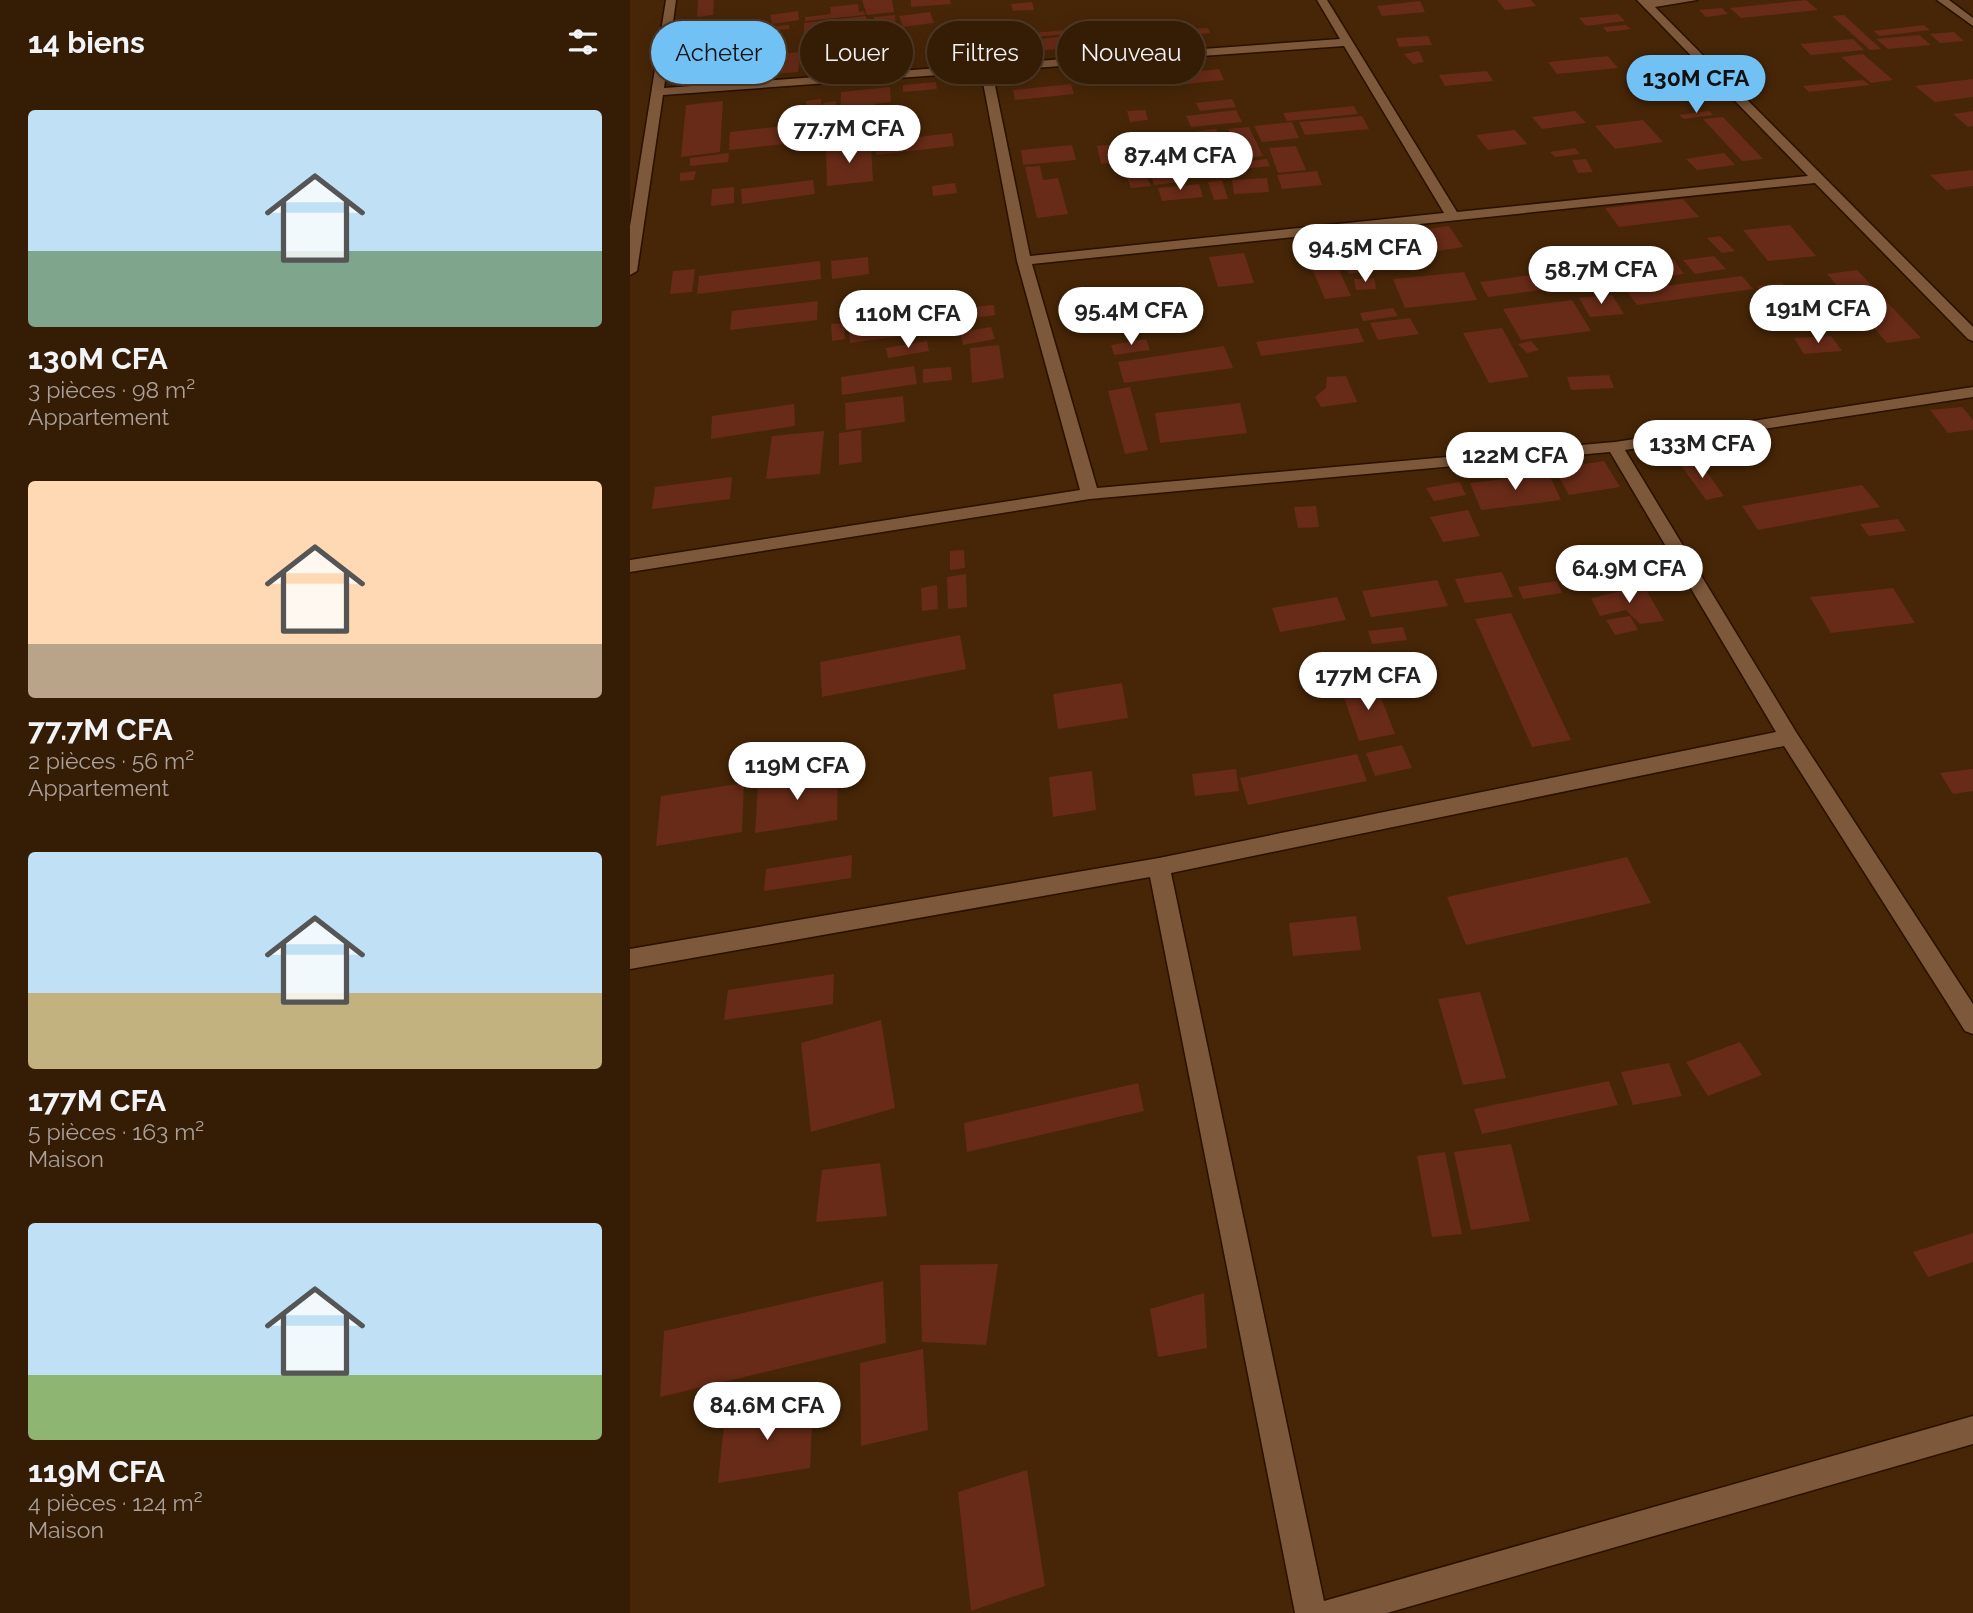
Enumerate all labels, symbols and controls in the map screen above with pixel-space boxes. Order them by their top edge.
chip: Acheter [651,21,786,84]
chip: Louer [800,21,913,84]
chip: Filtres [927,21,1043,84]
chip: Nouveau [1057,21,1205,84]
icon: filters [564,23,602,61]
text: 14 biens [28,25,145,60]
pin: 130M CFA [1624,55,1768,115]
text: 130M CFA [1643,64,1750,91]
pin: 77.7M CFA [769,106,929,165]
text: 77.7M CFA [794,114,904,141]
pin: 87.4M CFA [1100,132,1260,192]
text: 87.4M CFA [1124,141,1236,168]
icon: home [252,155,378,281]
pin: 94.5M CFA [1285,224,1445,284]
text: 94.5M CFA [1308,233,1422,260]
pin: 58.7M CFA [1521,246,1681,306]
text: 58.7M CFA [1545,255,1657,282]
pin: 191M CFA [1746,286,1890,345]
pin: 95.4M CFA [1051,288,1211,347]
pin: 110M CFA [836,290,980,350]
text: 191M CFA [1766,294,1870,321]
text: 95.4M CFA [1074,296,1188,323]
text: 110M CFA [855,299,961,326]
text: 130M CFA [28,341,168,376]
text: 3 pièces · 98 m² [28,376,195,403]
text: Appartement [28,403,169,430]
pin: 133M CFA [1630,420,1774,480]
text: 133M CFA [1649,429,1755,456]
pin: 122M CFA [1443,433,1587,492]
text: 122M CFA [1462,441,1568,468]
icon: home [252,526,378,652]
pin: 64.9M CFA [1549,546,1709,605]
text: 64.9M CFA [1572,554,1686,581]
pin: 177M CFA [1296,652,1440,712]
text: 177M CFA [1315,661,1421,688]
text: 77.7M CFA [28,712,173,747]
pin: 119M CFA [725,742,869,802]
text: 2 pièces · 56 m² [28,747,194,774]
text: 119M CFA [745,751,849,778]
text: Appartement [28,774,169,801]
icon: home [252,897,378,1023]
text: 177M CFA [28,1083,166,1118]
text: 5 pièces · 163 m² [28,1118,204,1145]
text: Maison [28,1145,104,1172]
icon: home [252,1268,378,1394]
pin: 84.6M CFA [687,1382,847,1442]
text: 84.6M CFA [710,1391,824,1418]
text: 119M CFA [28,1454,165,1489]
text: 4 pièces · 124 m² [28,1489,203,1516]
text: Maison [28,1516,104,1543]

